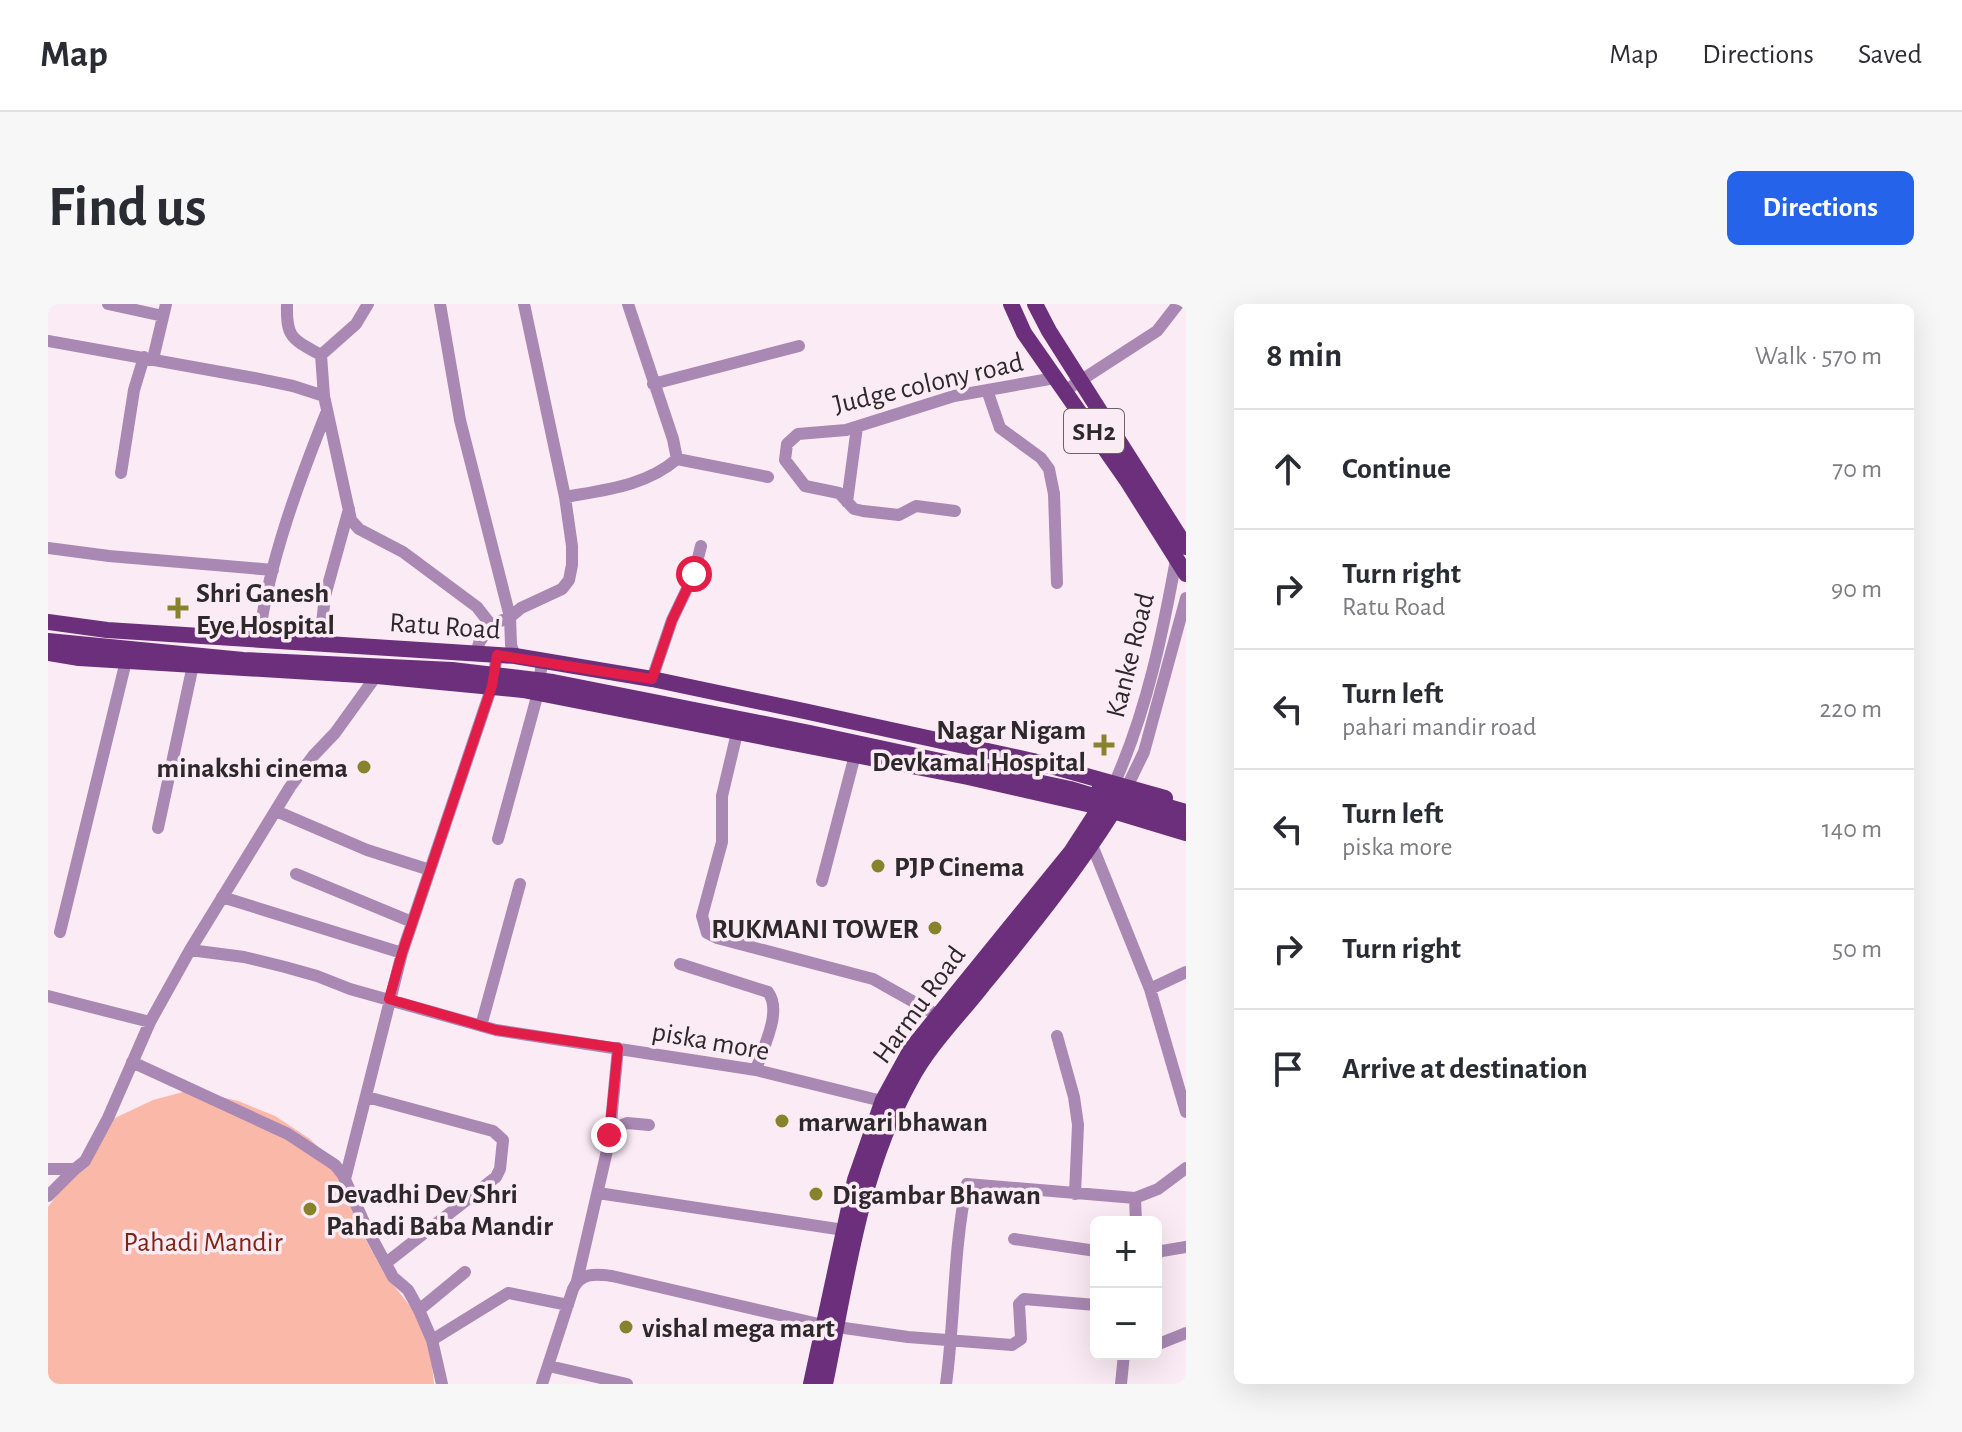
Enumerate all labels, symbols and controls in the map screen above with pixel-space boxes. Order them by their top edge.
text: Map [40,36,108,74]
text: Map [1609,41,1658,69]
text: Directions [1702,41,1814,69]
text: Saved [1858,41,1922,69]
button: Directions [1727,171,1914,245]
text: Find us [48,180,206,236]
text: 8 min [1266,339,1342,373]
text: Walk · 570 m [1755,343,1882,369]
street label: Judge colony road [831,348,1026,419]
road number: SH2 [1064,409,1124,453]
icon: ahead [1266,447,1310,491]
text: Continue [1342,454,1451,484]
text: 70 m [1832,456,1882,482]
route start [676,556,712,592]
text: Turn right [1342,559,1461,589]
icon: right [1266,567,1310,611]
text: 90 m [1831,576,1882,602]
place label: Shri Ganesh Eye Hospital [196,580,335,640]
street label: Kanke Road [1102,590,1160,721]
text: Ratu Road [1342,594,1445,620]
marker: Shri Ganesh Eye Hospital [167,597,189,619]
street label: Ratu Road [388,609,501,645]
text: Turn left [1342,679,1443,709]
icon: left [1266,687,1310,731]
text: 220 m [1820,696,1882,722]
text: pahari mandir road [1342,714,1537,740]
place label: Nagar Nigam Devkamal Hospital [872,717,1086,777]
marker: Nagar Nigam Devkamal Hospital [1093,734,1115,756]
place label: minakshi cinema [157,755,348,783]
marker: minakshi cinema [355,758,373,776]
text: Turn left [1342,799,1443,829]
icon: left [1266,807,1310,851]
text: 140 m [1822,816,1882,842]
text: piska more [1342,834,1452,860]
place label: PJP Cinema [894,854,1025,882]
marker: PJP Cinema [869,857,887,875]
place label: RUKMANI TOWER [711,916,919,944]
marker: RUKMANI TOWER [926,919,944,937]
icon: right [1266,927,1310,971]
text: Turn right [1342,934,1461,964]
text: 50 m [1832,936,1882,962]
street label: Harmu Road [868,941,971,1069]
street label: piska more [650,1018,772,1066]
icon: arrive [1266,1047,1310,1091]
text: Arrive at destination [1342,1054,1588,1084]
place label: marwari bhawan [798,1109,988,1137]
marker: marwari bhawan [773,1112,791,1130]
route end [591,1117,627,1153]
place label: Devadhi Dev Shri Pahadi Baba Mandir [326,1181,553,1241]
place label: Digambar Bhawan [832,1182,1041,1210]
marker: Digambar Bhawan [807,1185,825,1203]
marker: Devadhi Dev Shri Pahadi Baba Mandir [301,1200,319,1218]
map controls [1090,1216,1162,1360]
button: + [1090,1216,1162,1288]
park label: Pahadi Mandir [123,1229,283,1257]
button: − [1090,1288,1162,1360]
place label: vishal mega mart [642,1315,835,1343]
marker: vishal mega mart [617,1318,635,1336]

